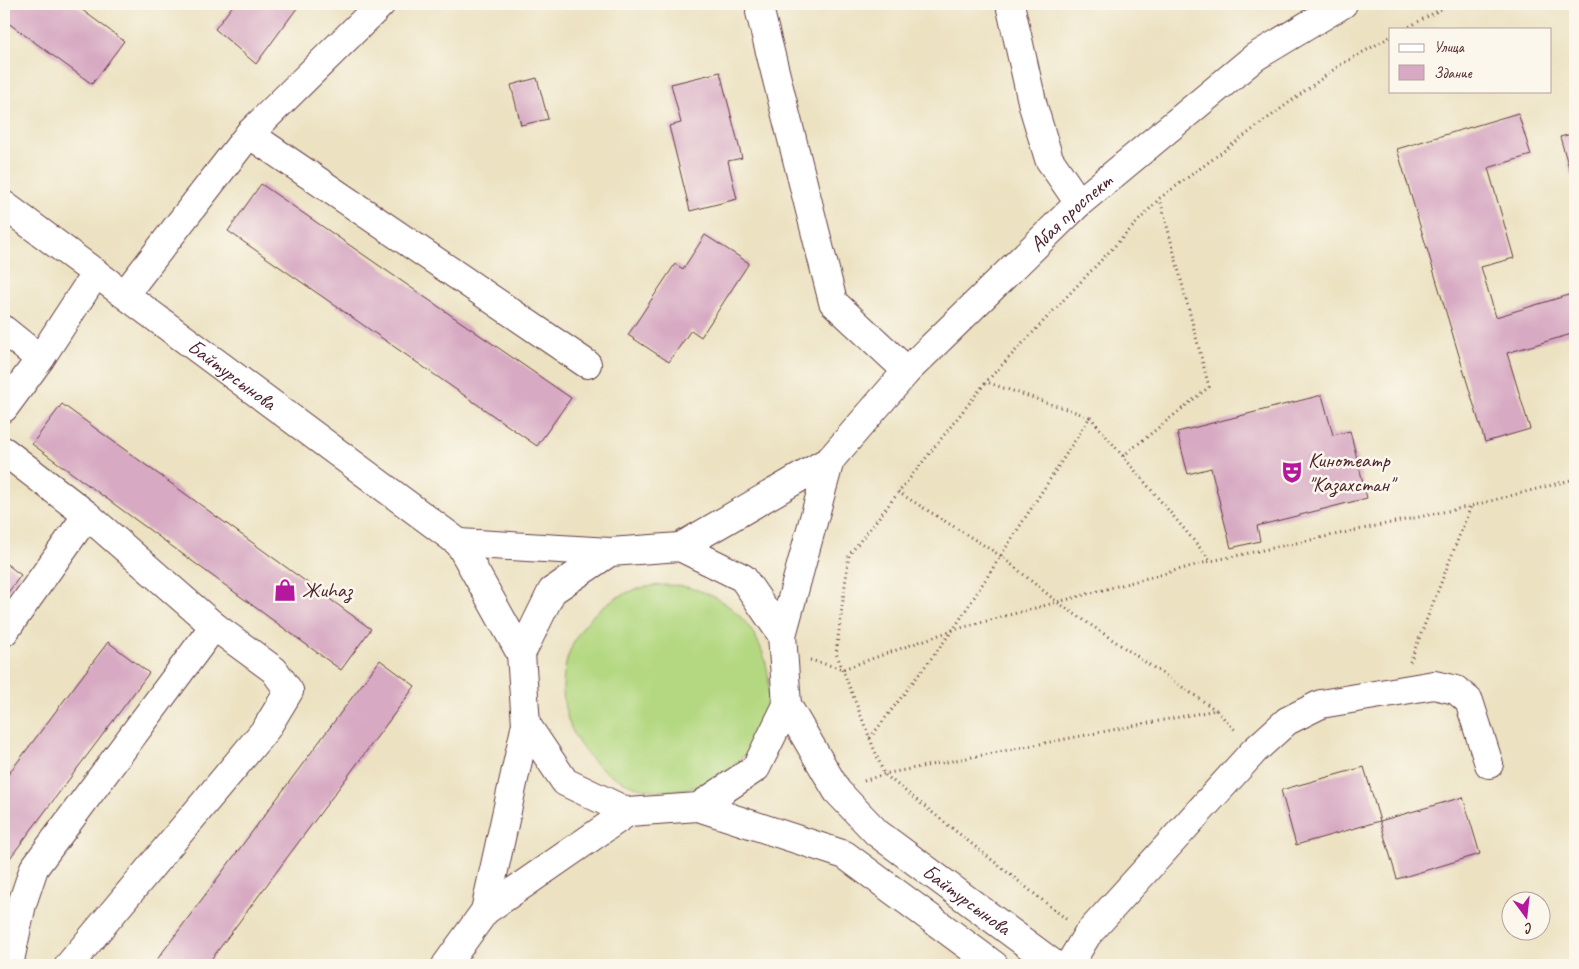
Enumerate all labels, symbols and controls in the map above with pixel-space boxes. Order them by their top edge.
legend [1389,28,1552,92]
text: Улица [1434,38,1465,57]
text: Здание [1434,64,1473,83]
street label: Абая проспект [1024,167,1118,257]
street label: Байтурсынова [183,333,282,417]
place label: Кинотеатр "Казахстан" [1308,447,1398,498]
theatre icon: Кинотеатр "Казахстан" [1279,459,1305,485]
shop icon: Жиһаз [272,577,298,603]
place label: Жиһаз [302,577,354,604]
street label: Байтурсынова [917,858,1017,942]
north arrow [1502,892,1552,942]
text: С [1522,919,1535,938]

